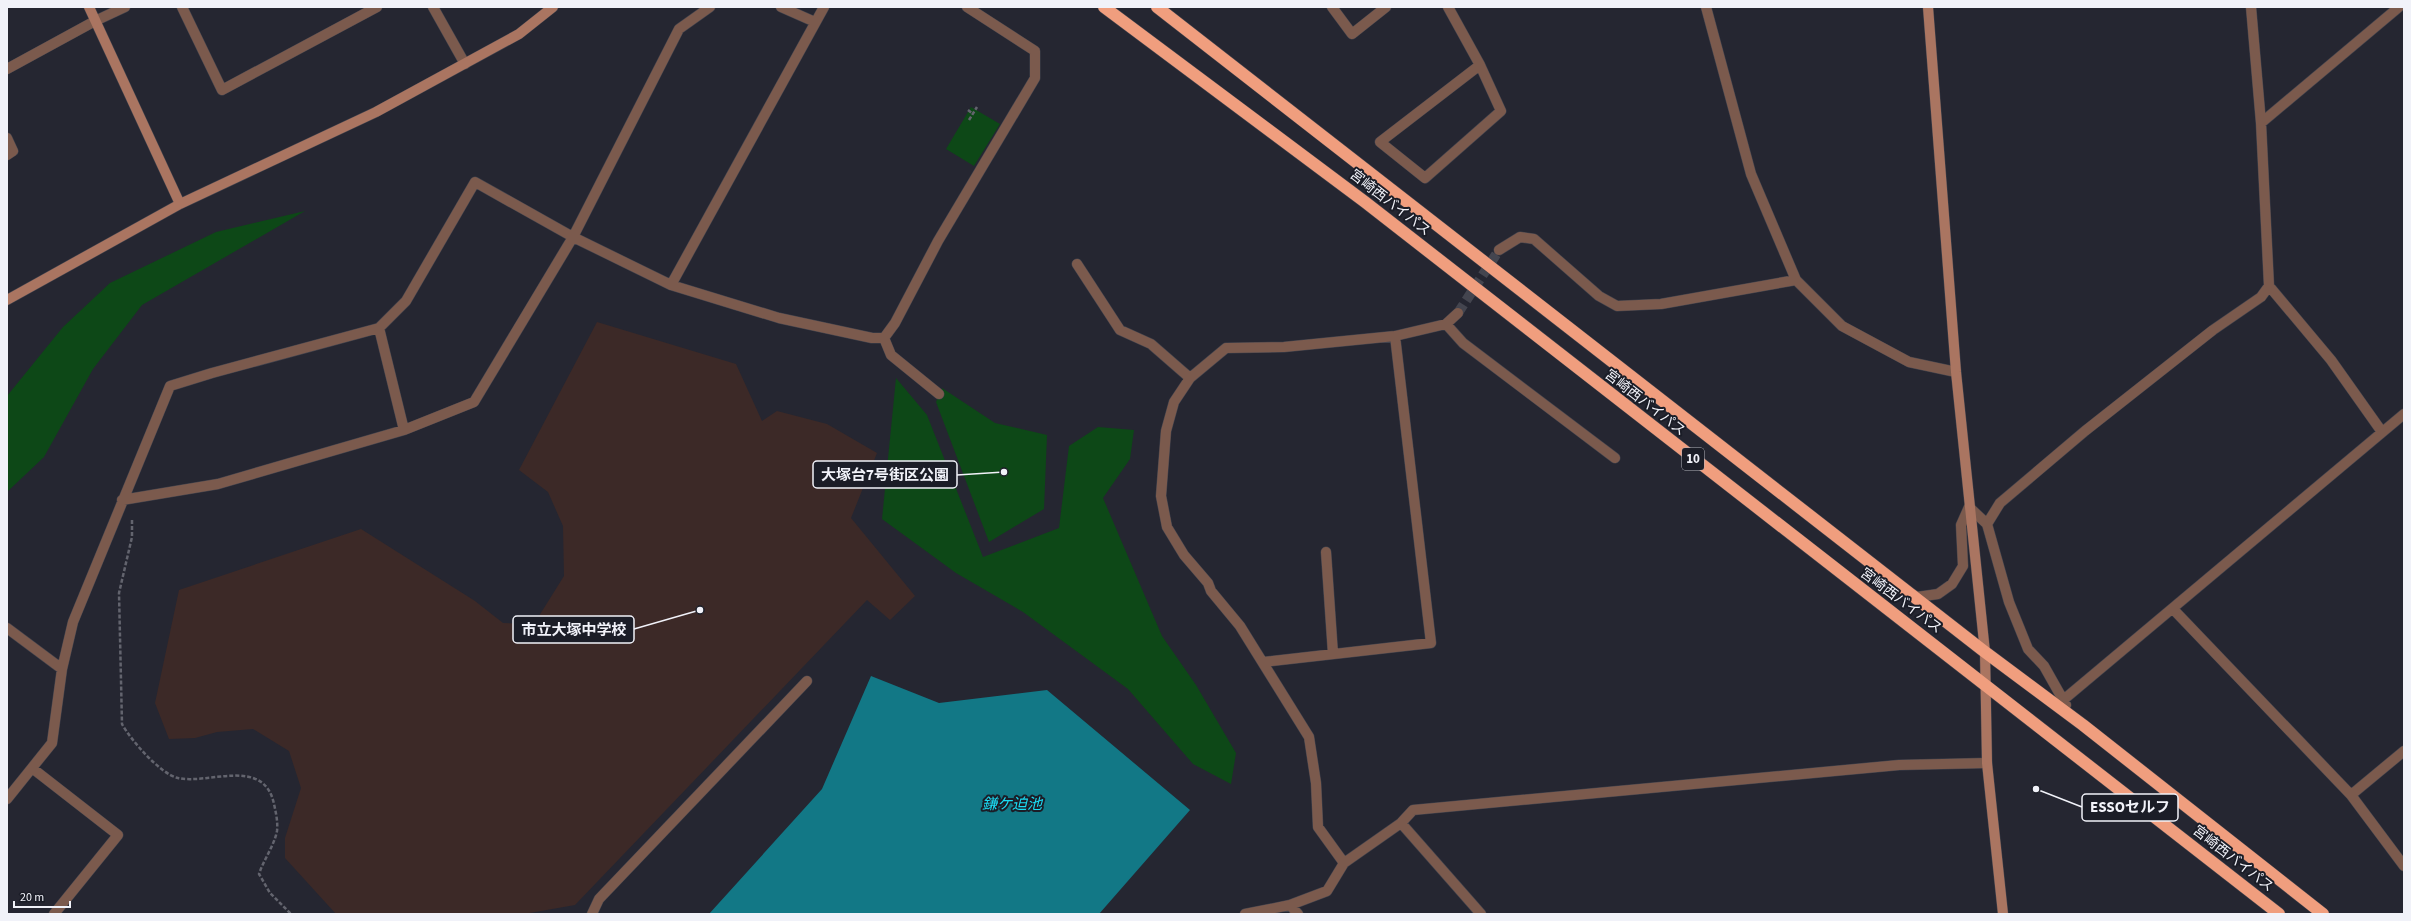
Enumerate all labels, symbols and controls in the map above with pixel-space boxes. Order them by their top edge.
street label: 宮崎西バイパス [1345,165,1435,241]
street label: 宮崎西バイパス [1600,365,1690,441]
road number: 10 [1682,448,1704,470]
callout: 大塚台7号街区公園 [813,461,957,488]
text: 大塚台7号街区公園 [821,465,949,486]
street label: 宮崎西バイパス [1856,564,1946,638]
callout: 市立大塚中学校 [513,616,634,643]
text: 市立大塚中学校 [521,620,627,641]
water label: 鎌ケ迫池 [982,794,1044,815]
callout: ESSOセルフ [2082,794,2178,821]
text: ESSOセルフ [2090,797,2170,818]
street label: 宮崎西バイパス [2188,821,2278,897]
scale bar [14,883,70,909]
text: 20 m [20,889,44,906]

